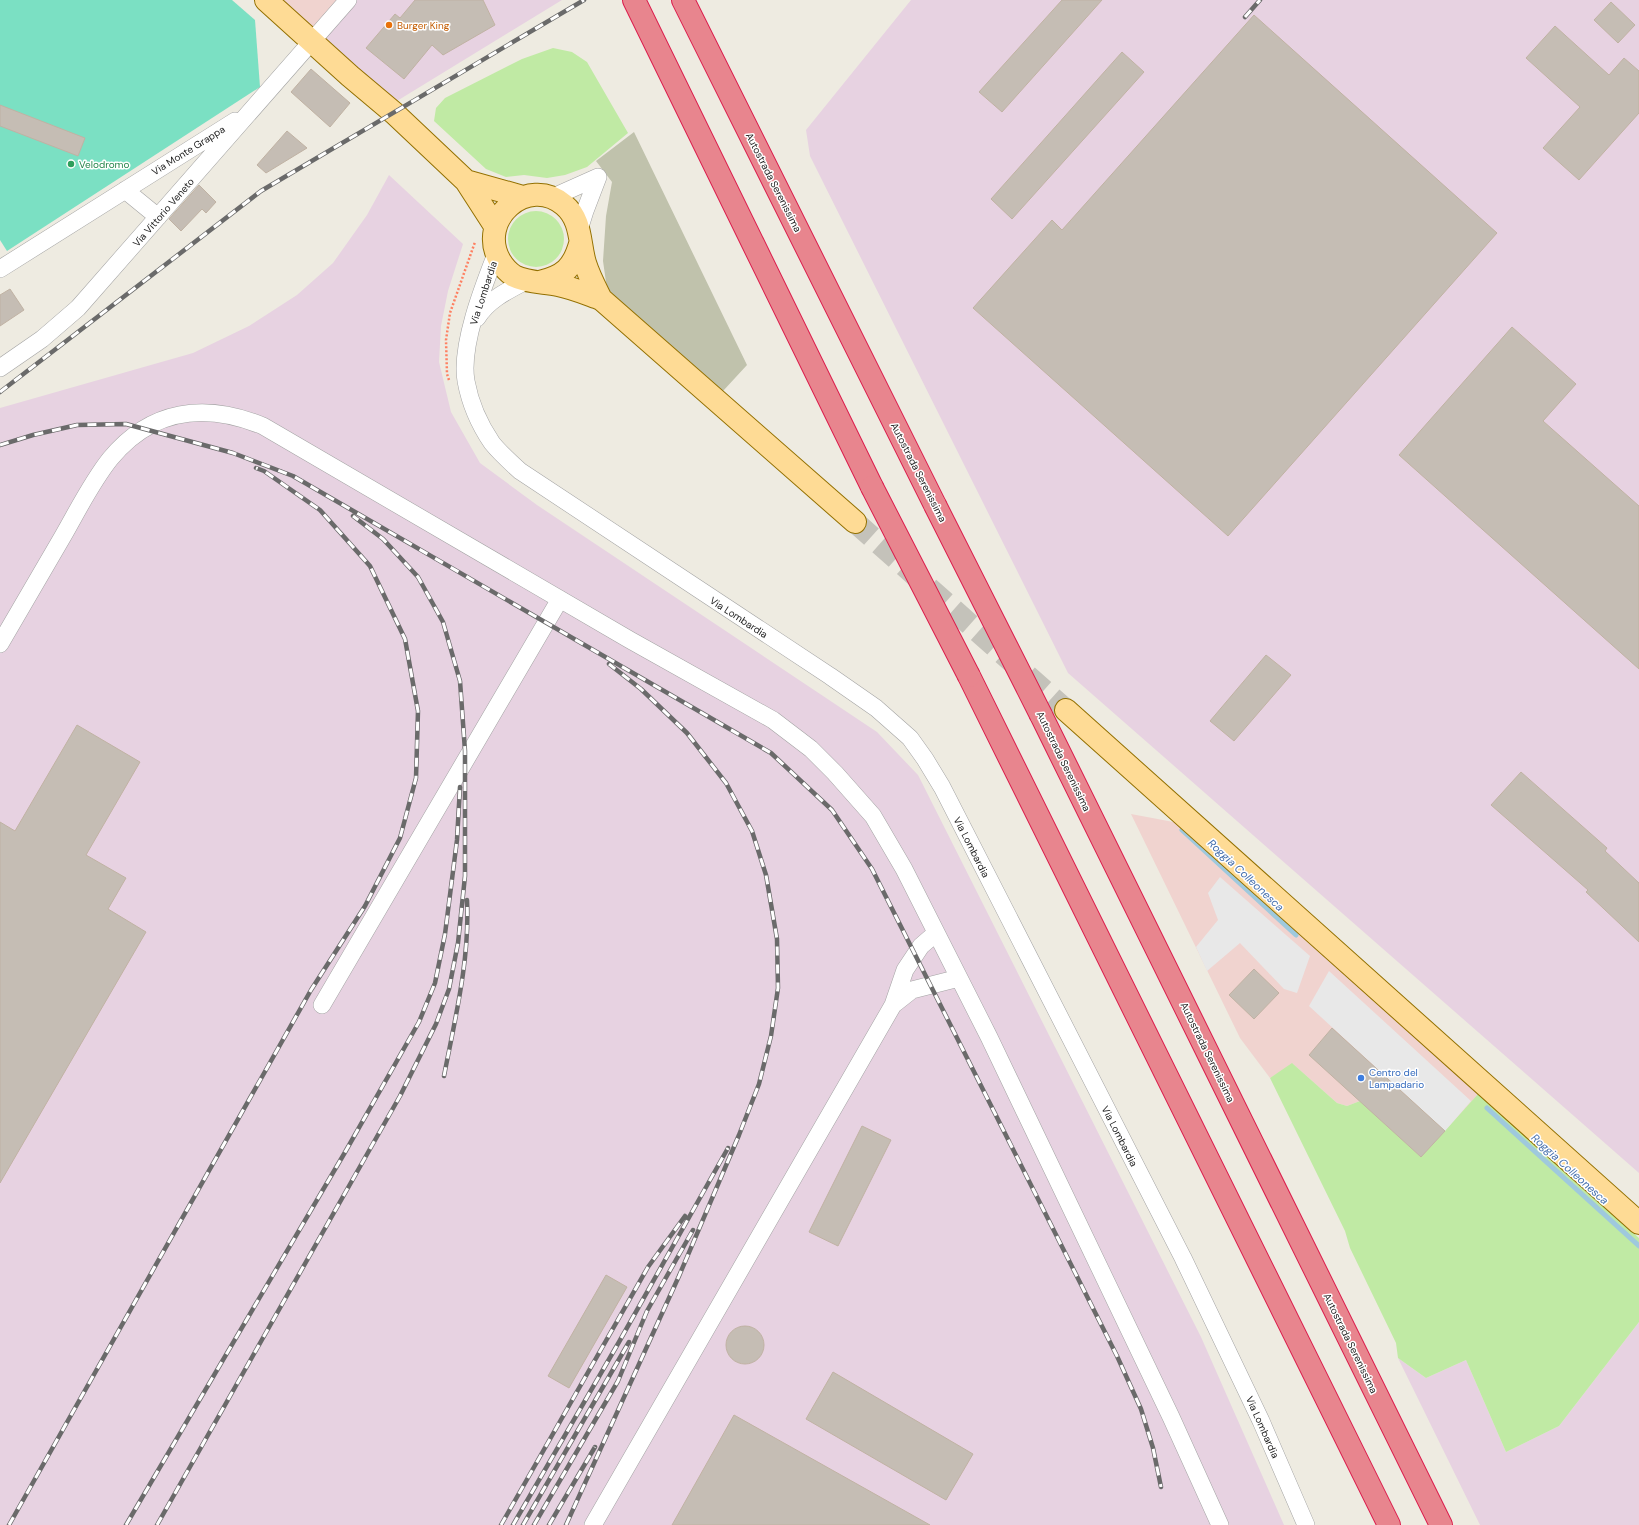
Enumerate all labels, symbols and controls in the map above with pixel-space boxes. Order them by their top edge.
place label: Burger King [397,19,450,32]
marker: Burger King [384,20,394,30]
street label: Via Monte Grappa [149,123,227,178]
street label: Autostrada Serenissima [743,130,804,234]
place label: Velodromo [79,158,129,171]
marker: Velodromo [66,159,76,169]
street label: Via Vittorio Veneto [130,175,197,250]
street label: Via Lombardia [467,260,500,327]
street label: Autostrada Serenissima [888,420,949,524]
street label: Via Lombardia [707,594,770,641]
street label: Autostrada Serenissima [1034,709,1093,813]
street label: Via Lombardia [951,815,992,880]
water label: Roggia Colleonesca [1205,836,1287,914]
street label: Autostrada Serenissima [1178,1000,1237,1104]
place label: Centro del Lampadario [1369,1066,1424,1091]
marker: Centro del Lampadario [1356,1073,1366,1083]
street label: Via Lombardia [1099,1104,1140,1169]
water label: Roggia Colleonesca [1528,1131,1612,1207]
street label: Autostrada Serenissima [1321,1291,1380,1395]
street label: Via Lombardia [1243,1394,1282,1460]

